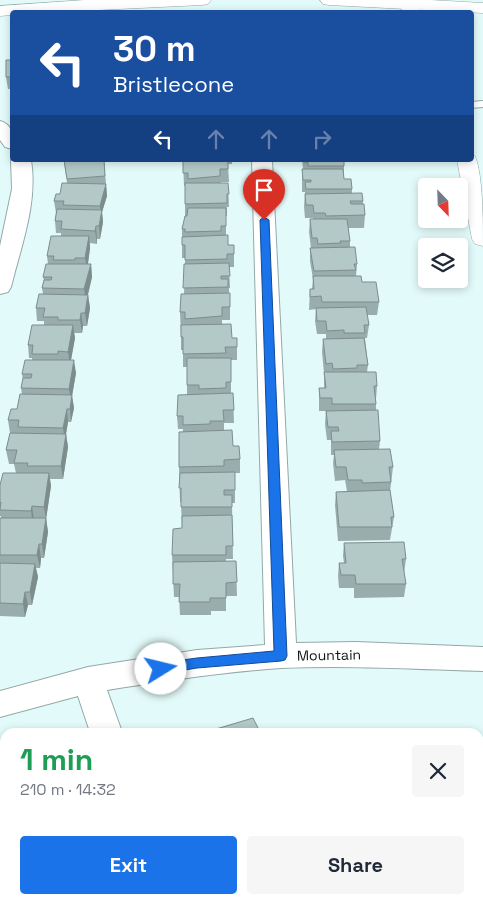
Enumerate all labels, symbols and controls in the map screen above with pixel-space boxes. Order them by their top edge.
text: 30 m [113,27,196,71]
icon: left [30,30,95,95]
text: Bristlecone [113,70,234,98]
icon: left [149,125,177,153]
icon: ahead [202,125,230,153]
icon: ahead [255,125,283,153]
icon: right [308,125,336,153]
pin [243,169,285,220]
icon: arrive [250,176,278,204]
north arrow [418,178,468,228]
map controls [418,178,468,288]
button: layers [418,238,468,288]
position arrow [134,642,186,694]
street label: Mountain [297,645,361,665]
text: 1 min [20,740,93,779]
button: close [412,745,464,797]
text: 210 m · 14:32 [20,779,116,800]
button: Exit [20,836,237,894]
button: Share [247,836,464,894]

